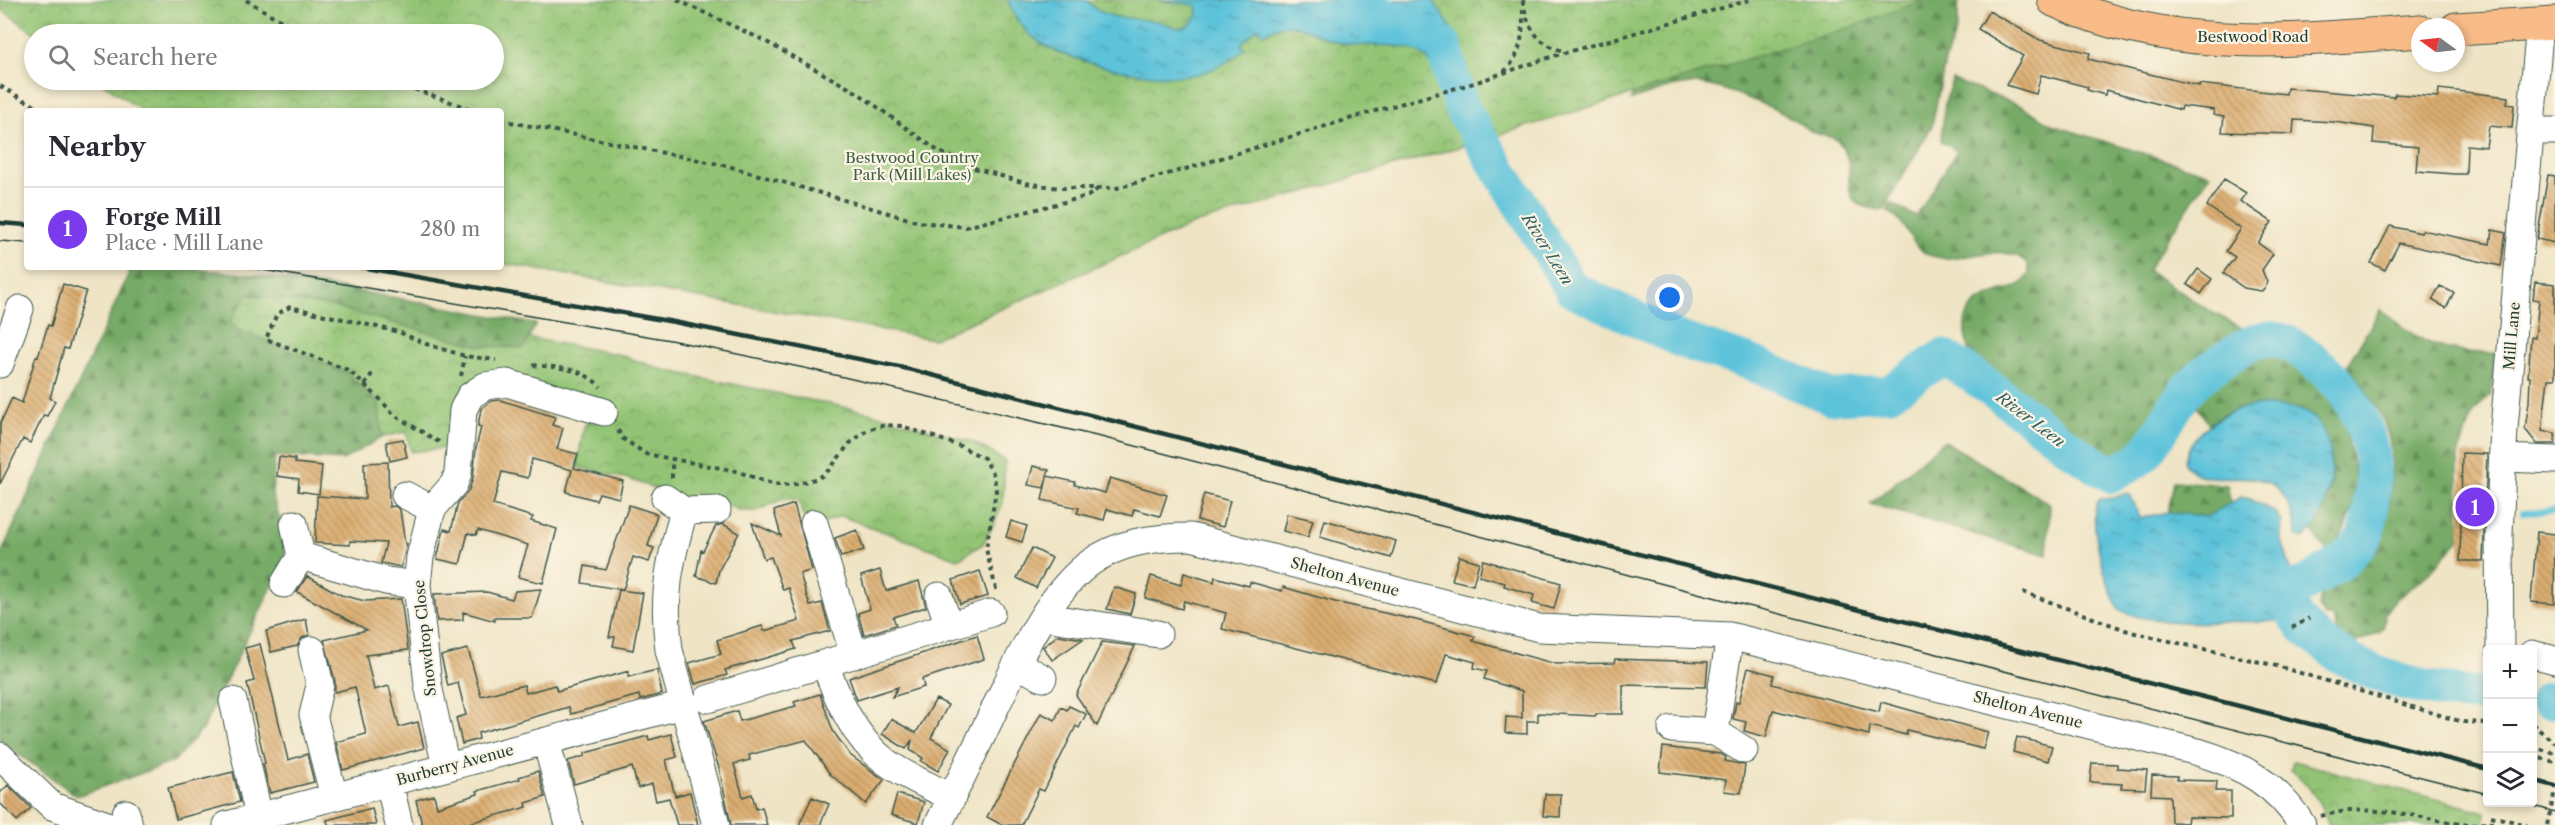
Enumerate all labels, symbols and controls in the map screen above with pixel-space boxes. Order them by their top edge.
north arrow [2411,18,2465,72]
search box [24,24,504,90]
street label: Bestwood Road [2197,27,2309,46]
icon: search [45,41,78,74]
text: Search here [93,44,218,71]
text: Nearby [48,131,146,163]
park label: Bestwood Country Park (Mill Lakes) [845,148,979,184]
text: Forge Mill [105,204,222,231]
water label: River Leen [1517,208,1578,289]
text: 1 [63,217,72,241]
text: 280 m [420,217,480,241]
text: Place · Mill Lane [105,231,264,255]
your location [1655,283,1684,312]
street label: Mill Lane [2499,301,2524,371]
water label: River Leen [1991,386,2069,451]
pin: 1 [2456,484,2494,530]
street label: Shelton Avenue [1289,553,1402,600]
street label: Snowdrop Close [409,579,440,697]
map controls [2483,645,2537,807]
button: + [2483,645,2537,699]
street label: Shelton Avenue [1972,687,2085,732]
button: − [2483,699,2537,753]
street label: Burberry Avenue [394,740,516,789]
button: layers [2483,753,2537,807]

